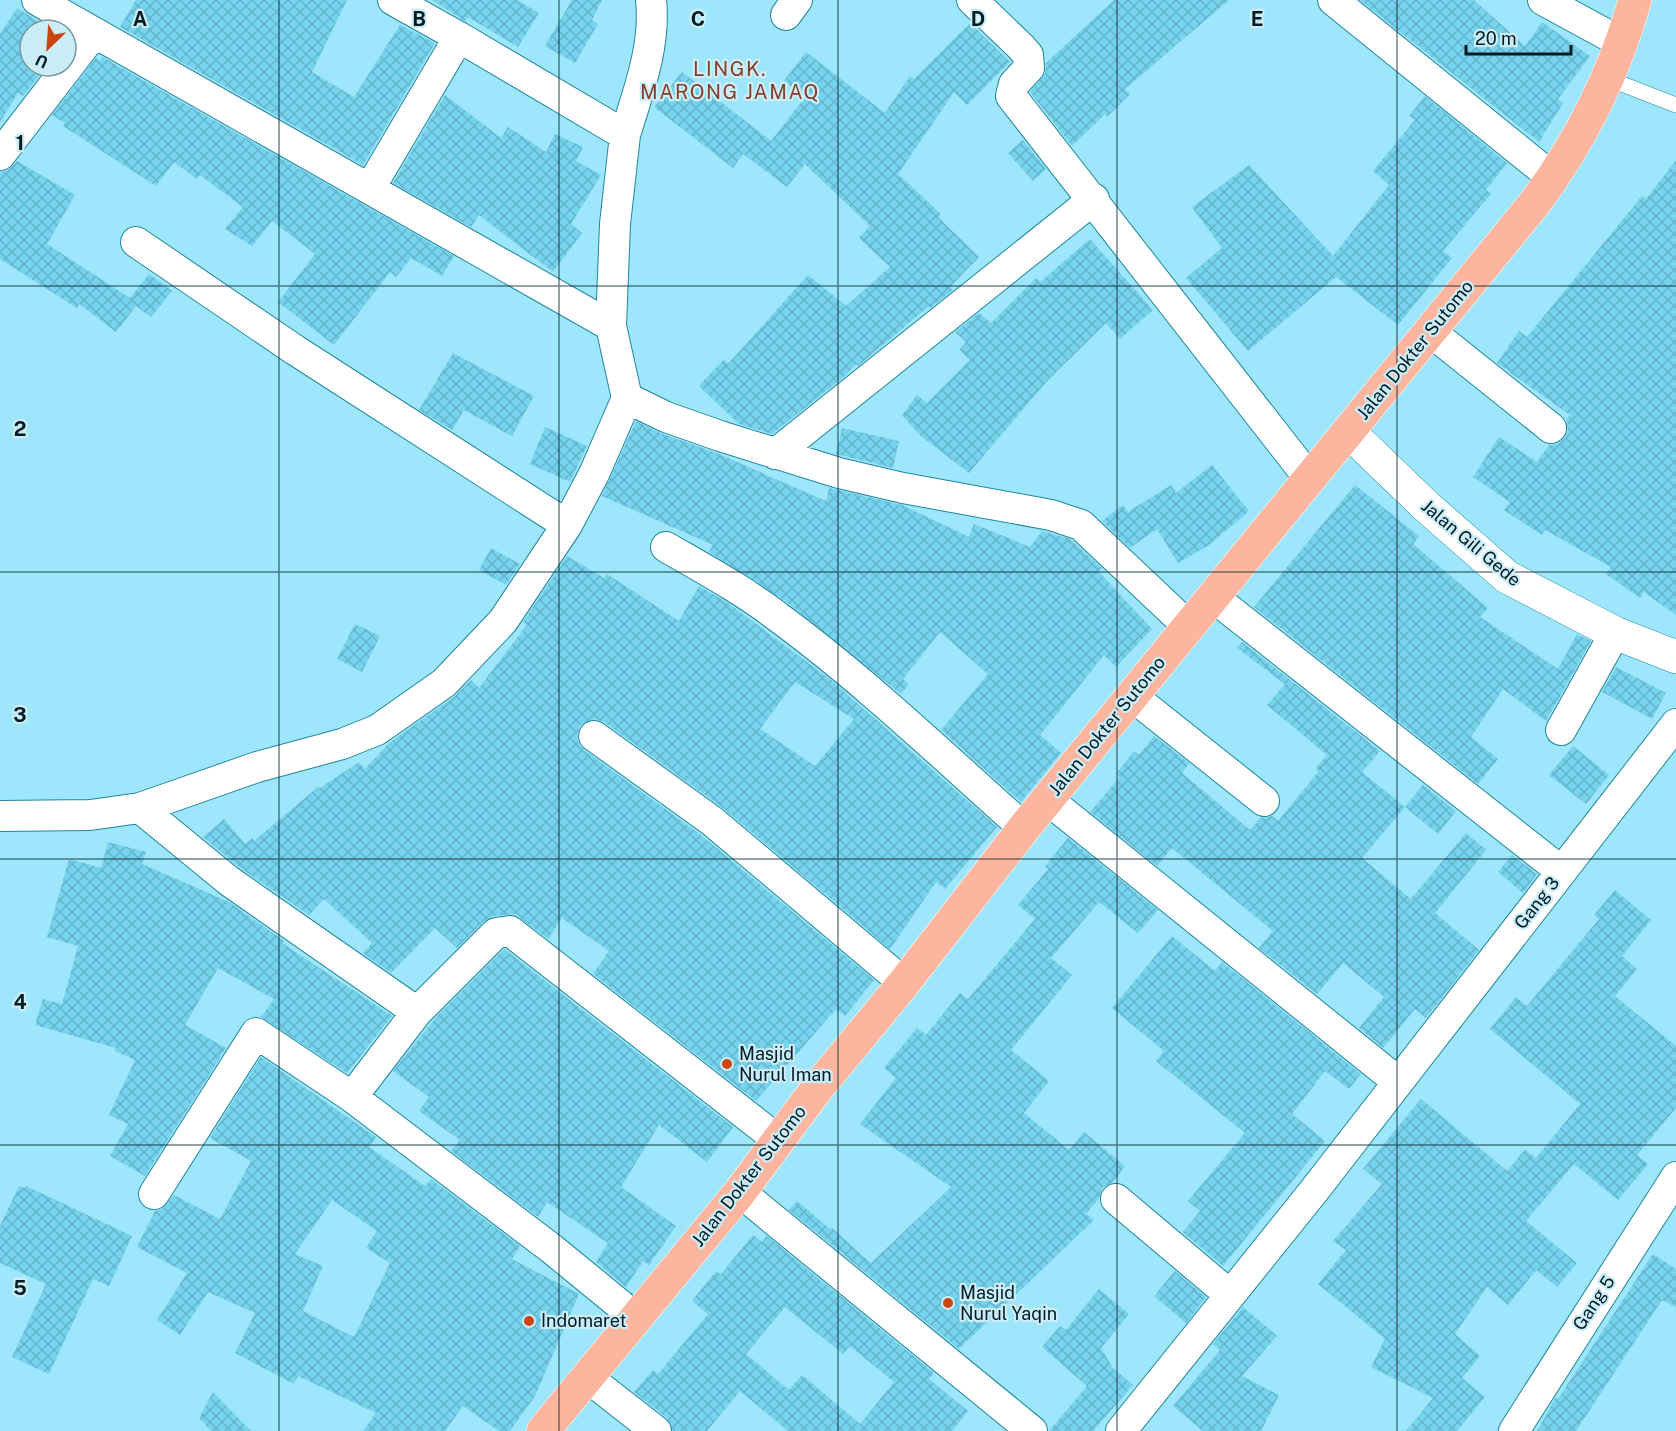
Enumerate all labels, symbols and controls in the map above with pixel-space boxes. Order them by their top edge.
text: A [133,7,147,31]
text: B [412,7,426,31]
text: C [691,7,705,31]
text: D [971,7,985,31]
text: E [1251,7,1263,31]
north arrow [18,18,78,78]
scale bar [1466,18,1571,56]
text: 20 m [1475,28,1517,49]
text: U [33,50,51,72]
district label: LINGK. MARONG JAMAQ [640,57,820,104]
text: 1 [16,131,24,155]
street label: Jalan Dokter Sutomo [1352,276,1477,424]
text: 2 [14,417,26,441]
street label: Jalan Gili Gede [1417,495,1525,590]
street label: Jalan Dokter Sutomo [1044,652,1169,800]
text: 3 [13,703,27,727]
street label: Gang 3 [1510,872,1563,933]
text: 4 [13,990,27,1014]
place label: Masjid Nurul Iman [739,1043,832,1085]
marker: Masjid Nurul Iman [720,1057,734,1071]
street label: Jalan Dokter Sutomo [687,1101,810,1250]
street label: Gang 5 [1568,1272,1619,1334]
text: 5 [13,1276,27,1300]
place label: Masjid Nurul Yaqin [960,1282,1057,1324]
marker: Masjid Nurul Yaqin [941,1296,955,1310]
place label: Indomaret [541,1310,627,1331]
marker: Indomaret [522,1314,536,1328]

